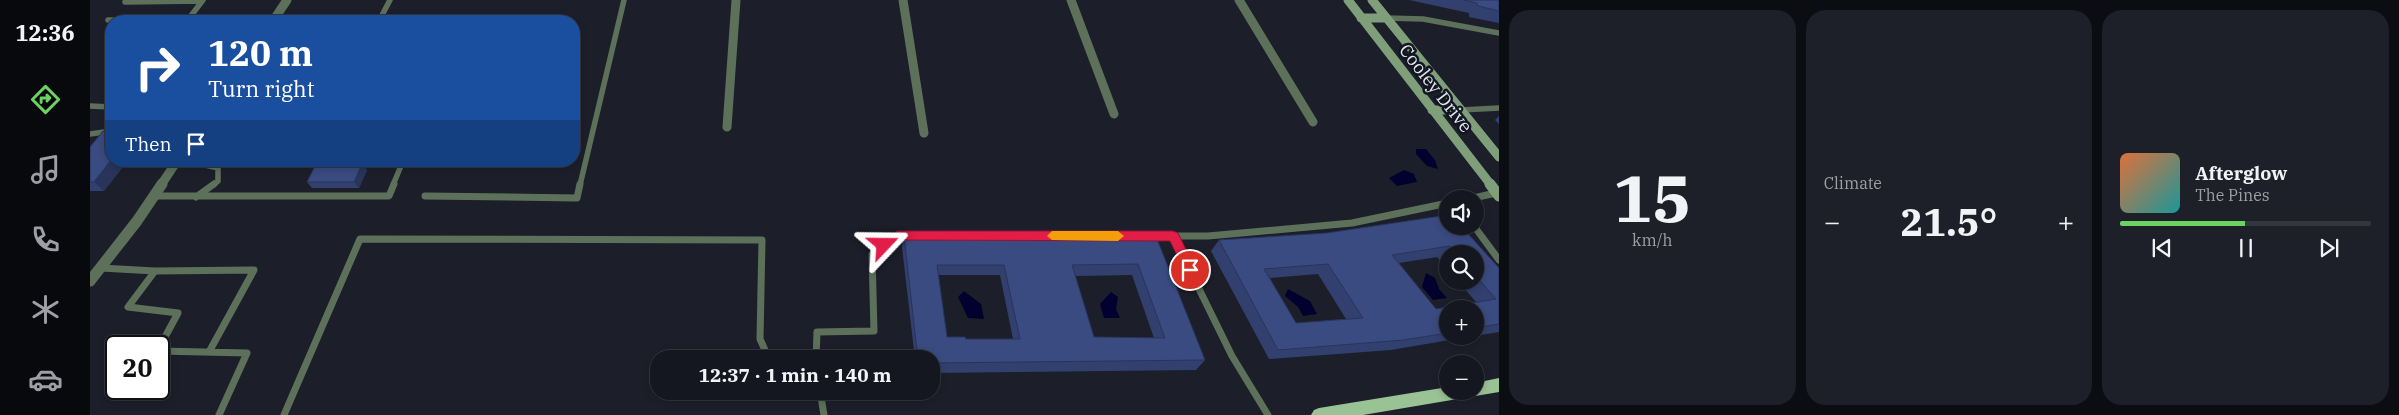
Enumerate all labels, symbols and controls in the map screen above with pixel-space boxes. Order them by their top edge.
text: 12:36 [15,18,75,47]
text: 120 m [208,30,313,76]
icon: right [125,35,190,100]
street label: Cooley Drive [1394,39,1478,137]
text: Turn right [208,74,315,103]
icon: directions [28,82,63,117]
icon: arrive [182,130,210,158]
text: Then [125,132,172,156]
icon: music [28,152,63,187]
text: 15 [1613,155,1691,240]
text: Afterglow [2195,161,2287,185]
text: Climate [1824,173,1882,193]
text: The Pines [2195,185,2270,205]
map controls [1439,190,1484,400]
button: sound [1439,190,1484,235]
text: 21.5° [1901,197,1997,246]
text: − [1824,203,1840,240]
text: + [2058,203,2074,240]
position arrow [857,218,909,270]
icon: phone [28,222,63,257]
text: km/h [1632,230,1673,250]
icon: previous [2148,234,2176,262]
icon: pause [2232,234,2260,262]
icon: next [2315,234,2343,262]
button: search [1439,245,1484,290]
pin [1169,249,1211,291]
icon: arrive [1176,256,1204,284]
icon: climate [28,292,63,327]
button: + [1439,300,1484,345]
speed limit sign: 20 [105,335,170,400]
button: − [1439,355,1484,400]
icon: car [28,362,63,397]
text: 12:37 · 1 min · 140 m [699,363,891,387]

